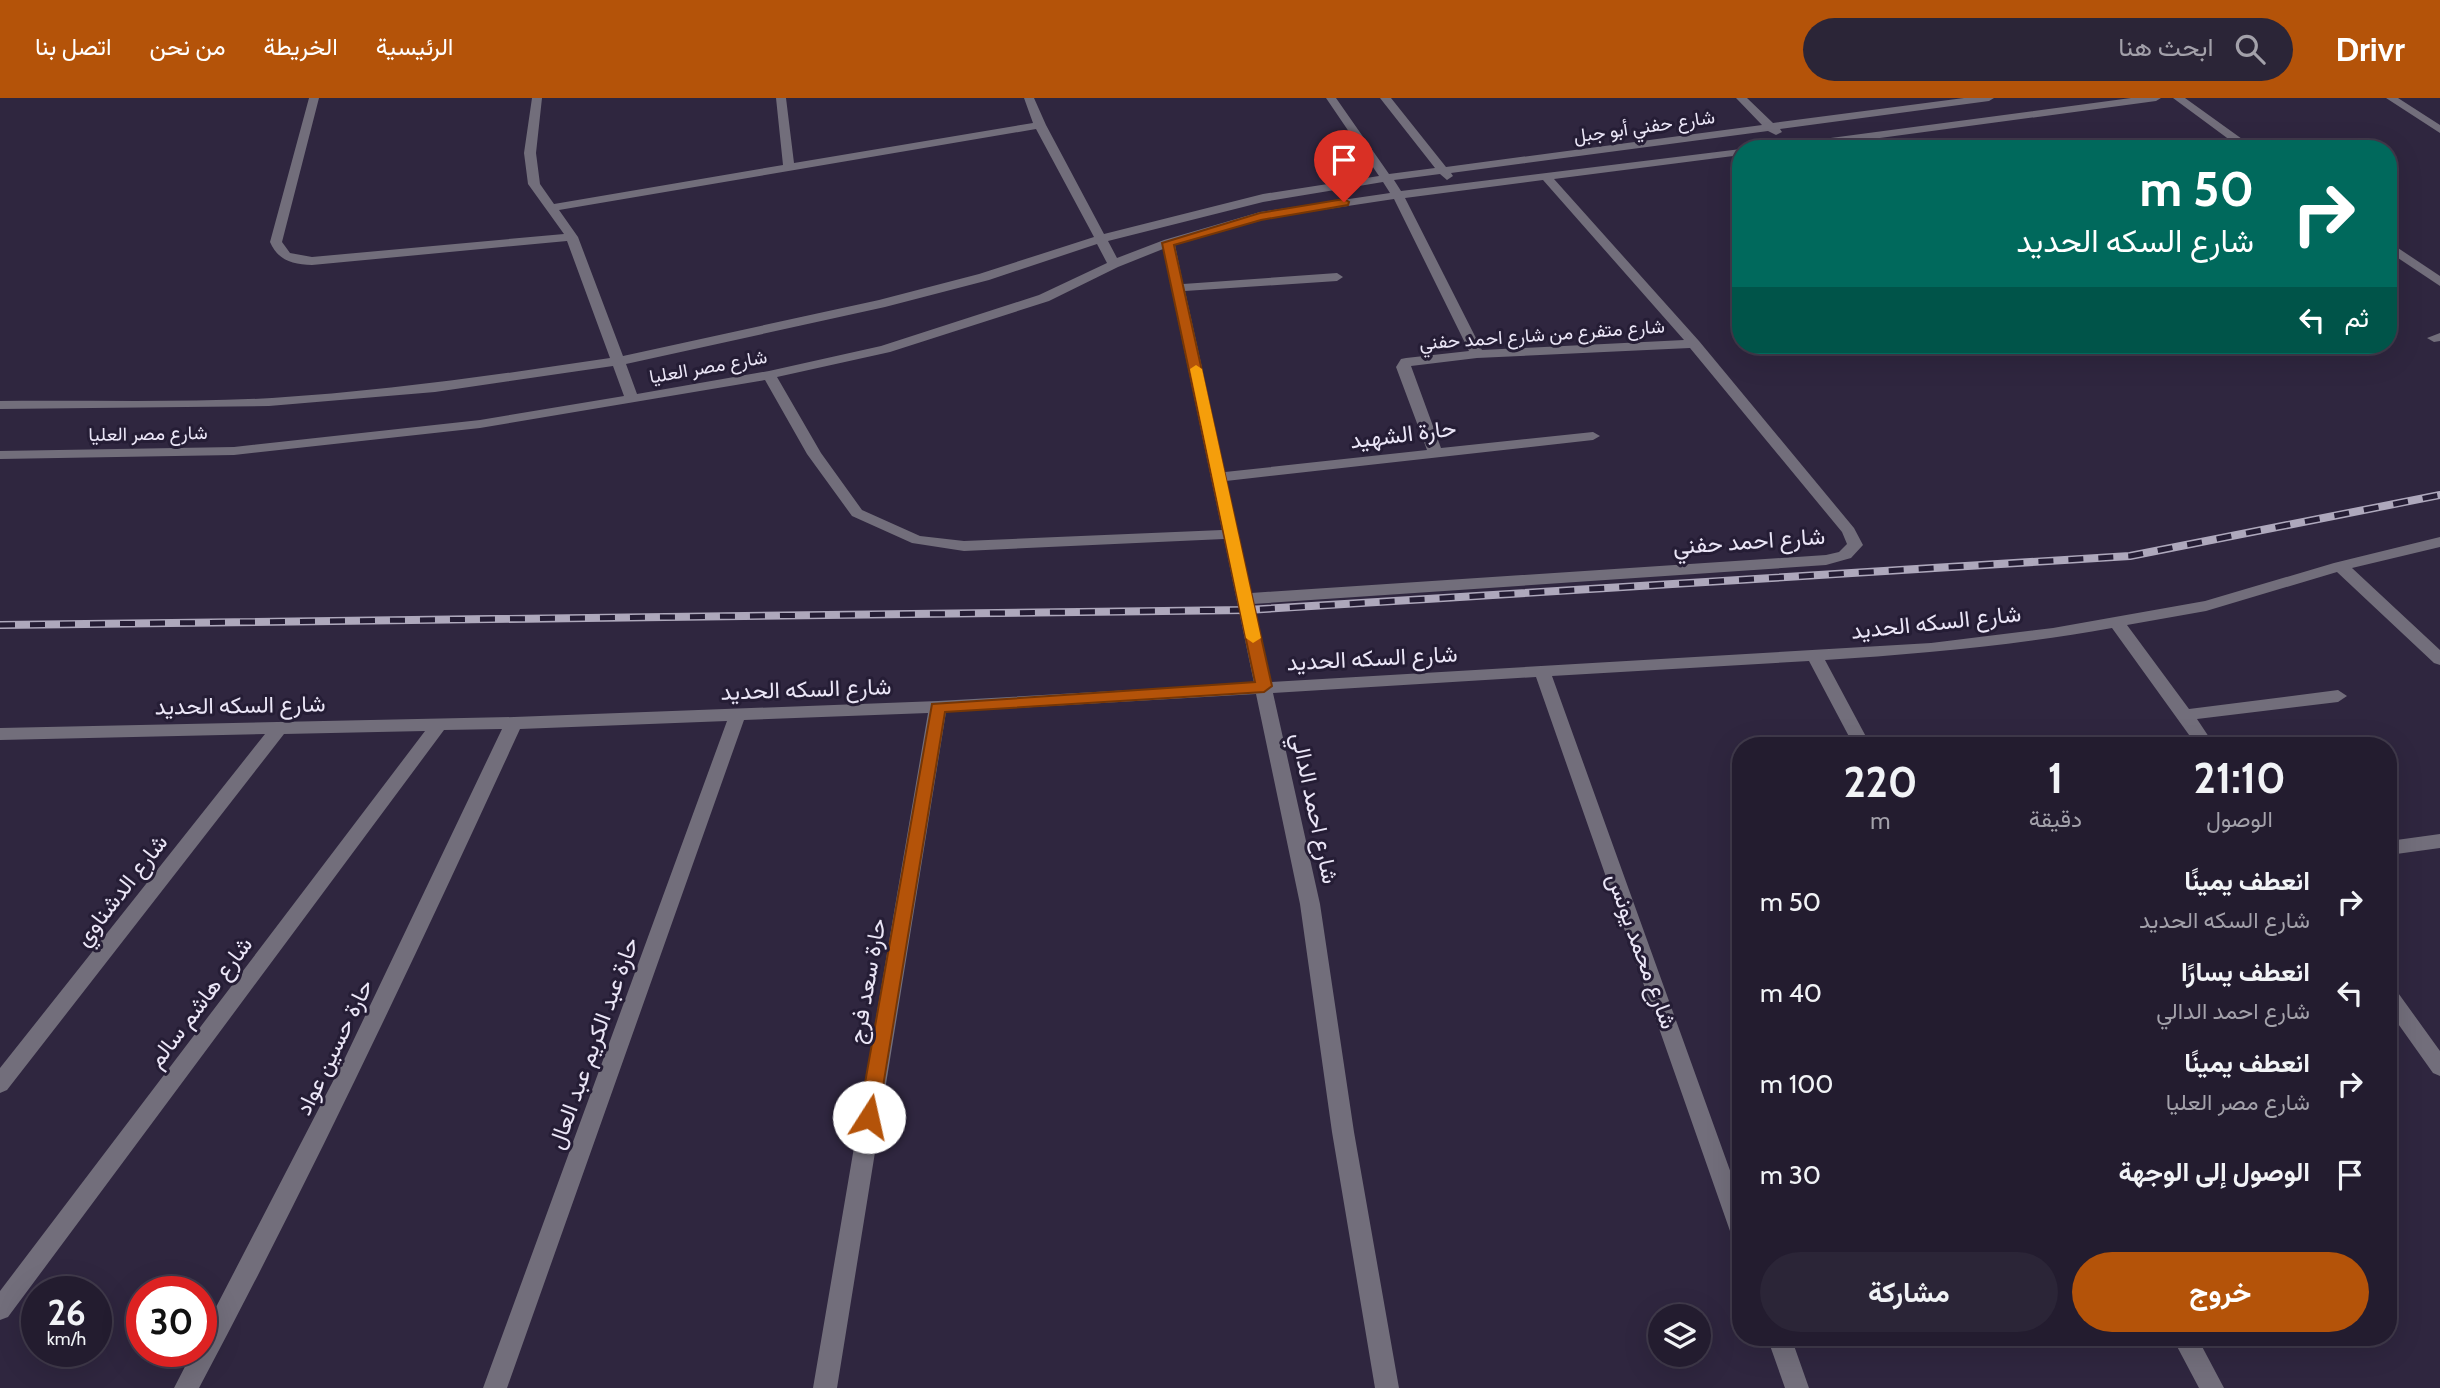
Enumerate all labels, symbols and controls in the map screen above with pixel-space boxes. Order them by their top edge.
search box [1803,18,2293,81]
text: Drivr [2335,29,2405,69]
icon: search [2231,30,2269,68]
text: ابحث هنا [2118,31,2213,63]
text: اتصل بنا [35,32,112,61]
text: من نحن [150,32,226,61]
text: الخريطة [264,32,338,61]
text: الرئيسية [376,32,453,61]
street label: شارع حفني أبو جبل [1572,105,1717,152]
pin [1314,130,1374,202]
icon: arrive [1325,141,1363,179]
text: 50 m [2139,159,2254,218]
icon: right [2278,168,2369,259]
text: شارع السكه الحديد [2016,221,2254,260]
icon: left [2293,301,2331,339]
text: ثم [2345,302,2369,334]
street label: شارع متفرع من شارع احمد حفني [1418,314,1666,359]
street label: شارع مصر العليا [647,345,769,389]
street label: حارة الشهيد [1348,414,1458,455]
street label: شارع مصر العليا [88,421,208,447]
street label: شارع احمد حفني [1672,522,1826,565]
street label: شارع السكه الحديد [1850,599,2023,647]
street label: شارع السكه الحديد [1286,640,1458,678]
street label: شارع السكه الحديد [720,672,892,708]
street label: شارع السكه الحديد [154,690,326,722]
street label: شارع احمد الدالي [1280,730,1345,887]
text: 1 [2048,752,2063,804]
text: 21:10 [2193,752,2286,804]
text: 220 [1843,756,1917,808]
text: دقيقة [2029,805,2082,833]
text: الوصول [2206,805,2273,833]
text: m [1870,807,1891,835]
street label: شارع الدشناوي [69,829,177,954]
text: انعطف يمينًا [2184,865,2310,897]
street label: شارع محمد يونس [1599,869,1683,1033]
icon: right [2331,883,2369,921]
text: 50 m [1760,886,1821,918]
text: شارع السكه الحديد [2139,906,2310,934]
street label: حارة سعد فرج [842,916,894,1046]
street label: شارع هاشم سالم [142,931,260,1074]
street label: حارة عبد الكريم عبد العال [542,933,645,1153]
text: انعطف يسارًا [2181,956,2310,988]
street label: حارة حسين عواد [289,974,380,1120]
icon: left [2331,974,2369,1012]
text: 40 m [1760,977,1822,1009]
text: شارع احمد الدالي [2156,997,2310,1025]
text: انعطف يمينًا [2184,1047,2310,1079]
icon: right [2331,1065,2369,1103]
text: 100 m [1760,1068,1833,1100]
position arrow [832,1080,906,1154]
text: شارع مصر العليا [2166,1088,2310,1116]
text: الوصول إلى الوجهة [2119,1156,2310,1188]
icon: arrive [2331,1156,2369,1194]
text: 30 m [1760,1159,1821,1191]
button: مشاركة [1760,1252,2058,1332]
button: خروج [2072,1252,2369,1332]
speed limit sign: 30 [126,1276,217,1367]
text: 26 [47,1291,86,1334]
map controls [1648,1304,1711,1367]
button: layers [1648,1304,1711,1367]
text: km/h [47,1328,86,1350]

